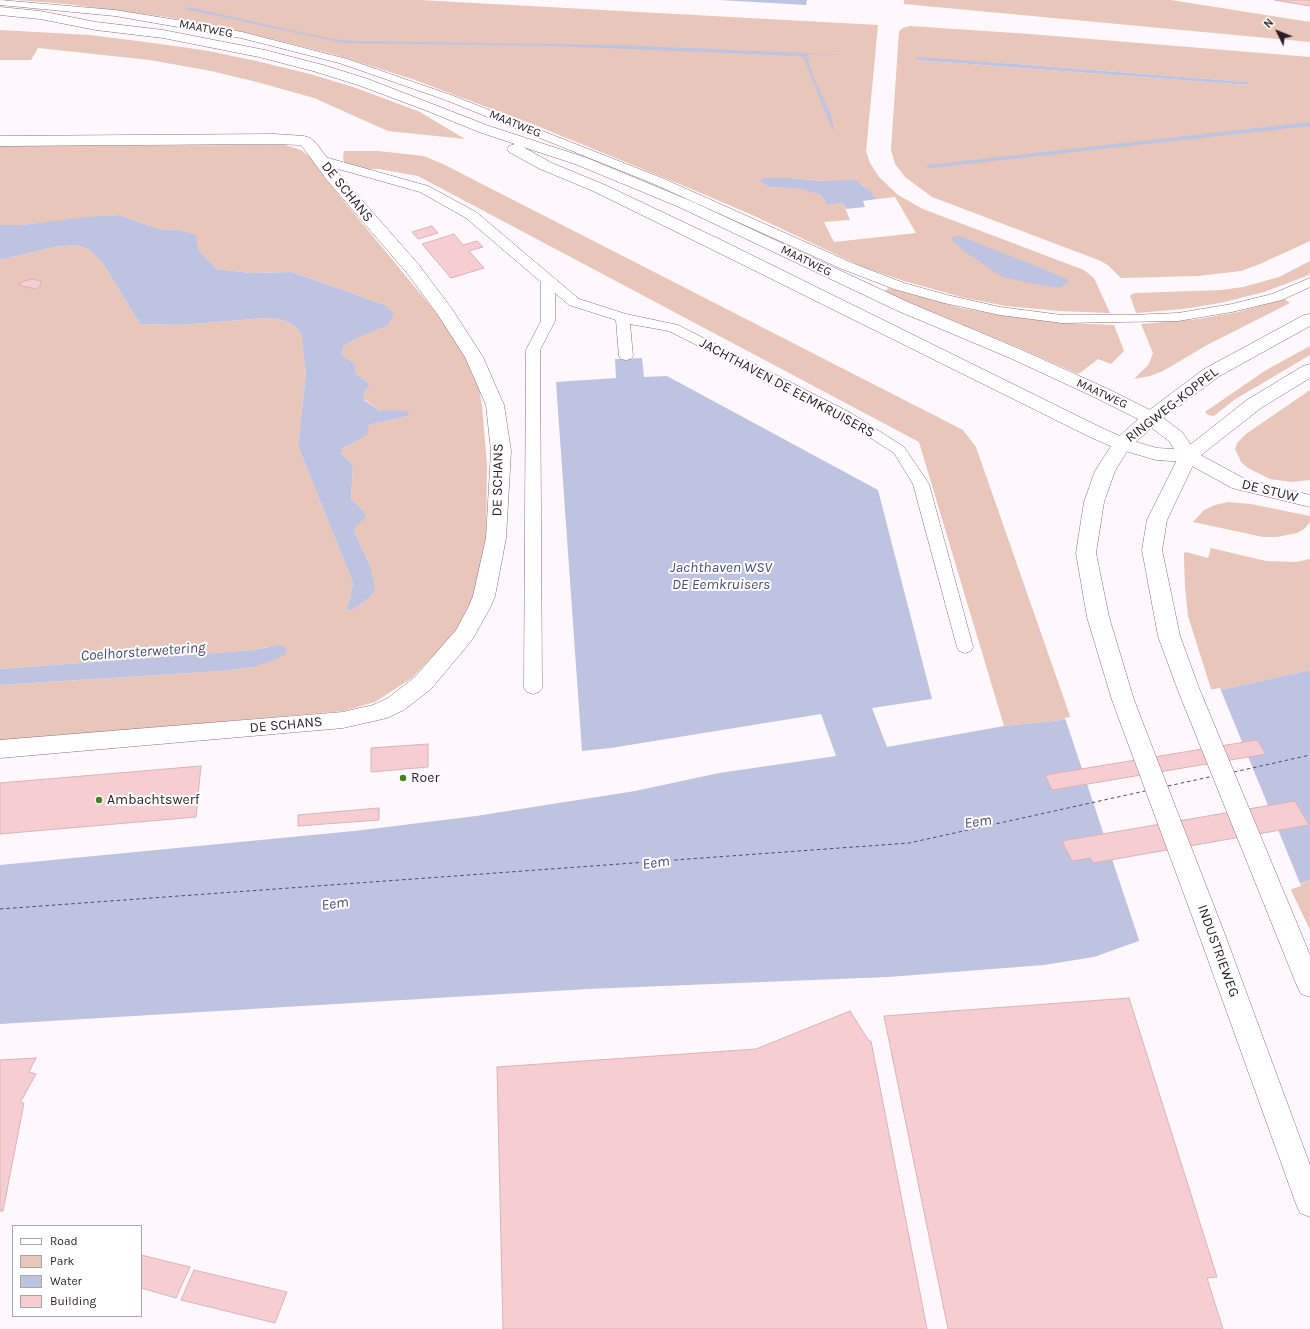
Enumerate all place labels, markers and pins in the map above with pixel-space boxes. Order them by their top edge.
place label: Roer [411,770,439,786]
marker: Roer [398,773,408,783]
place label: Ambachtswerf [107,792,200,808]
marker: Ambachtswerf [94,795,104,805]

